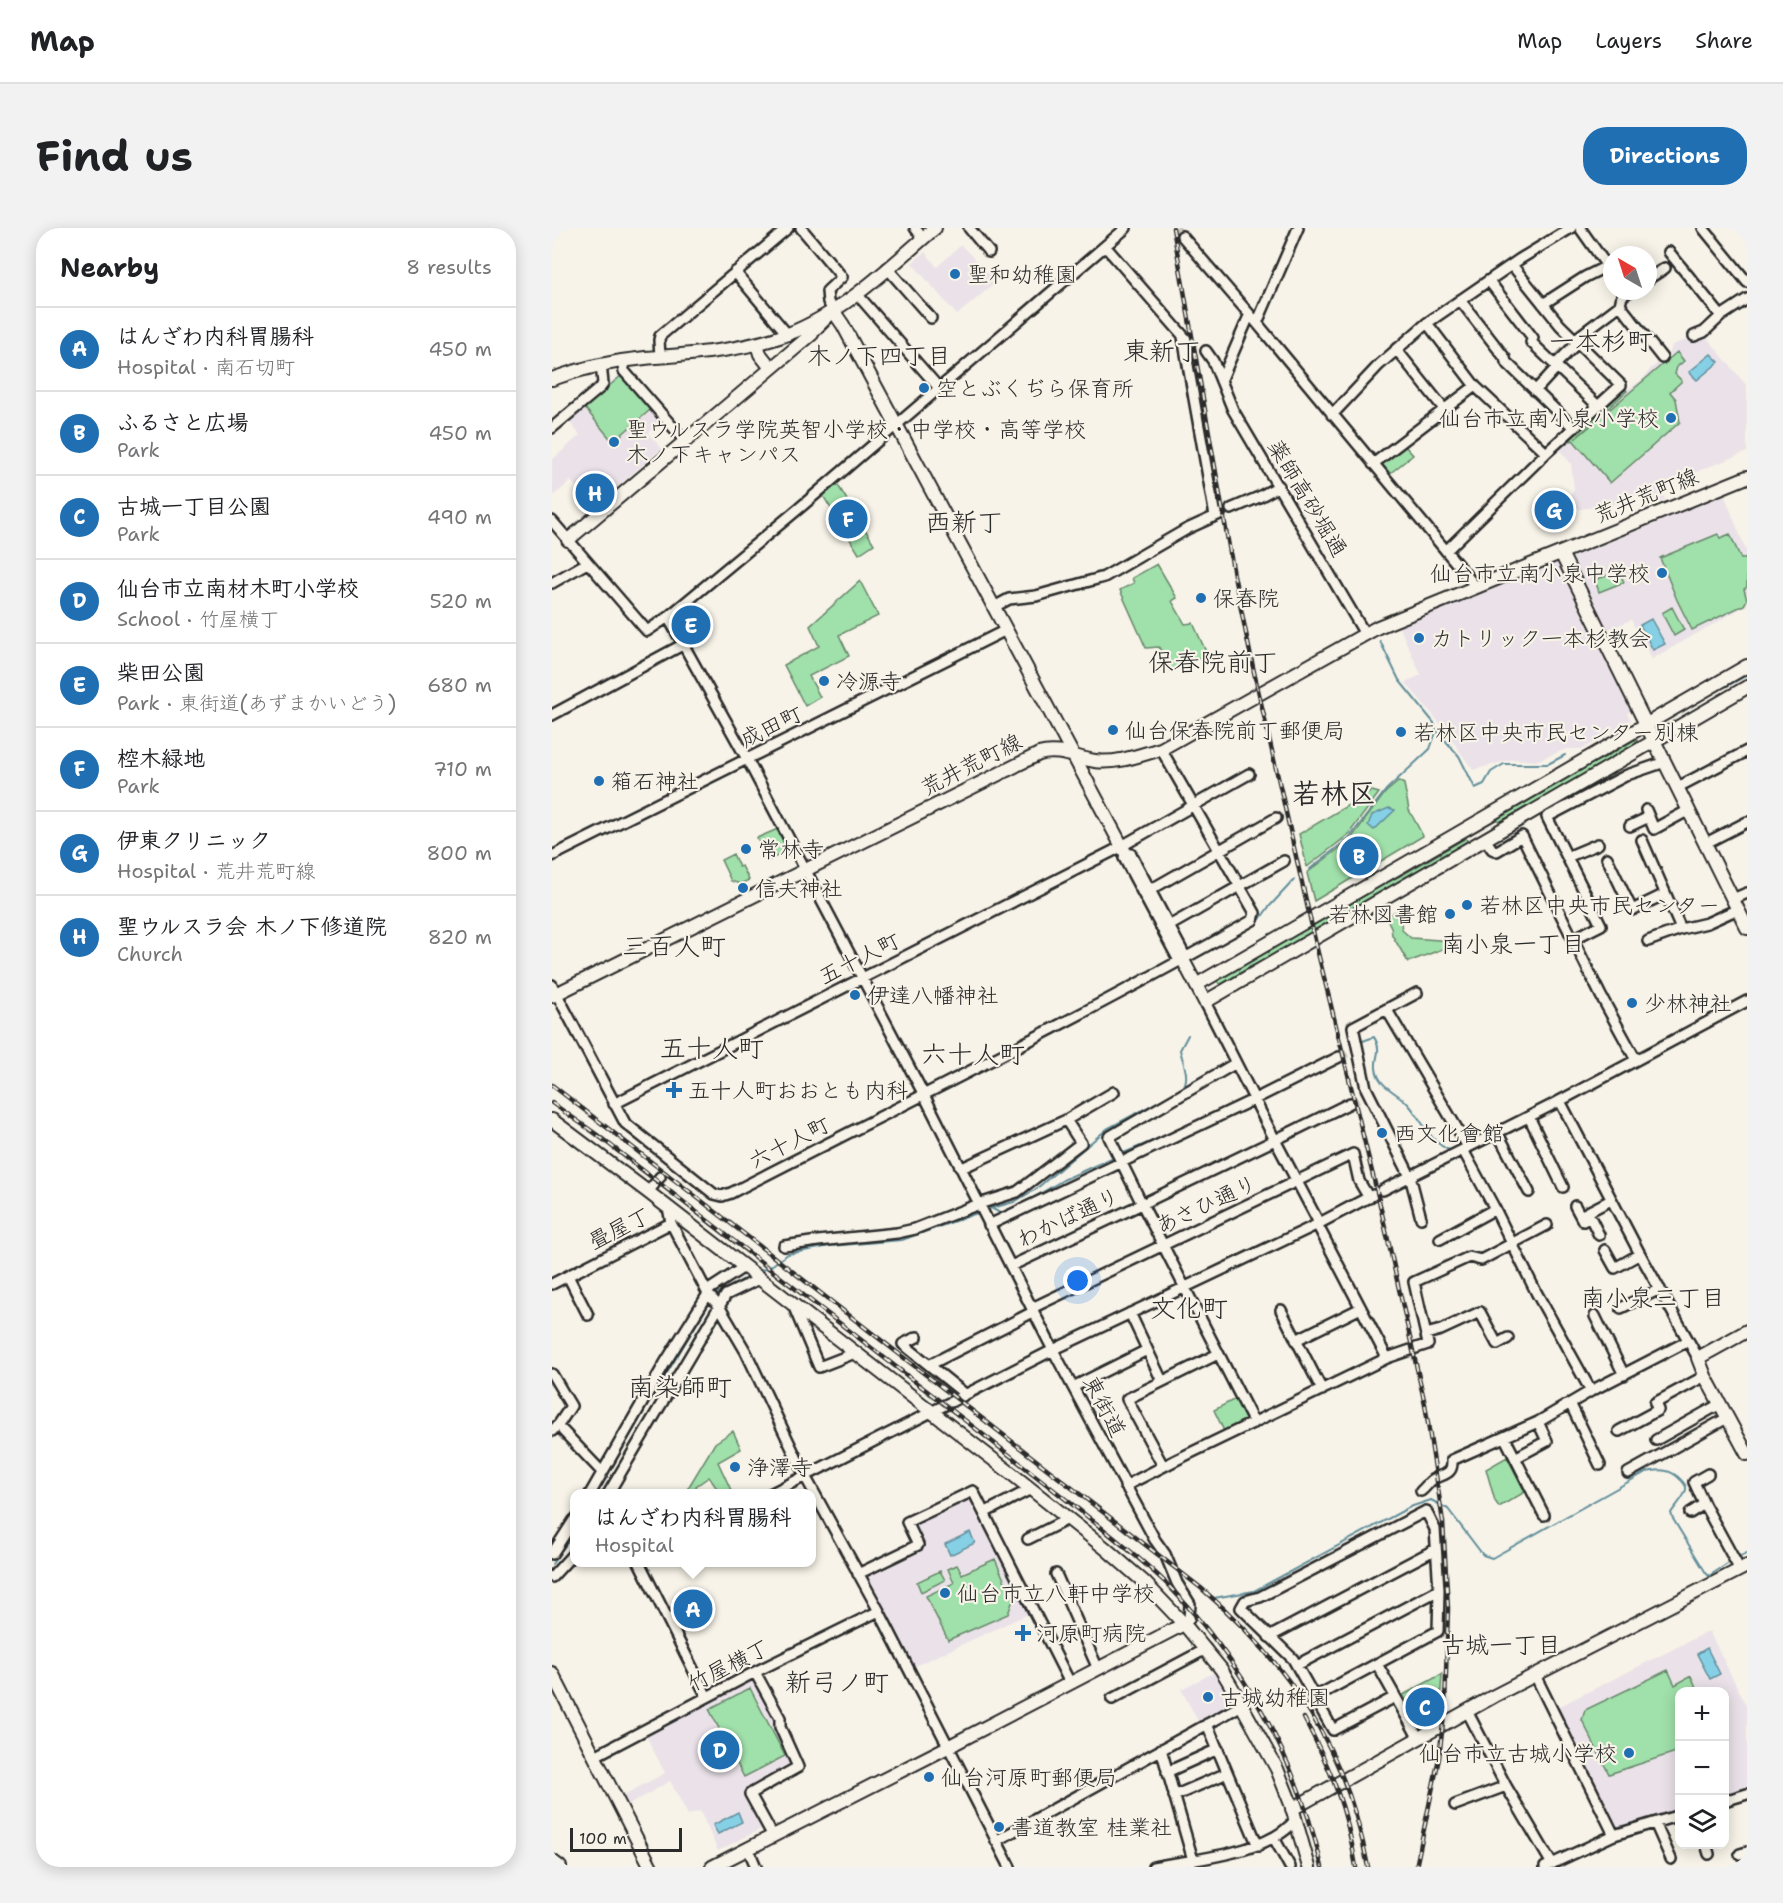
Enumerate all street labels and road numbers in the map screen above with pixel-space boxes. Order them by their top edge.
street label: 薬師高砂堀通 [1261,434,1354,562]
street label: 荒井荒町線 [1590,461,1703,530]
street label: 成田町 [735,699,807,754]
street label: 荒井荒町線 [916,727,1027,802]
street label: 五十人町 [813,926,905,991]
street label: 六十人町 [743,1110,835,1175]
street label: あさひ通り [1151,1168,1262,1241]
street label: わかば通り [1012,1181,1124,1254]
street label: 畳屋丁 [583,1201,655,1256]
street label: 東街道 [1076,1370,1133,1442]
street label: 竹屋横丁 [682,1633,774,1698]

